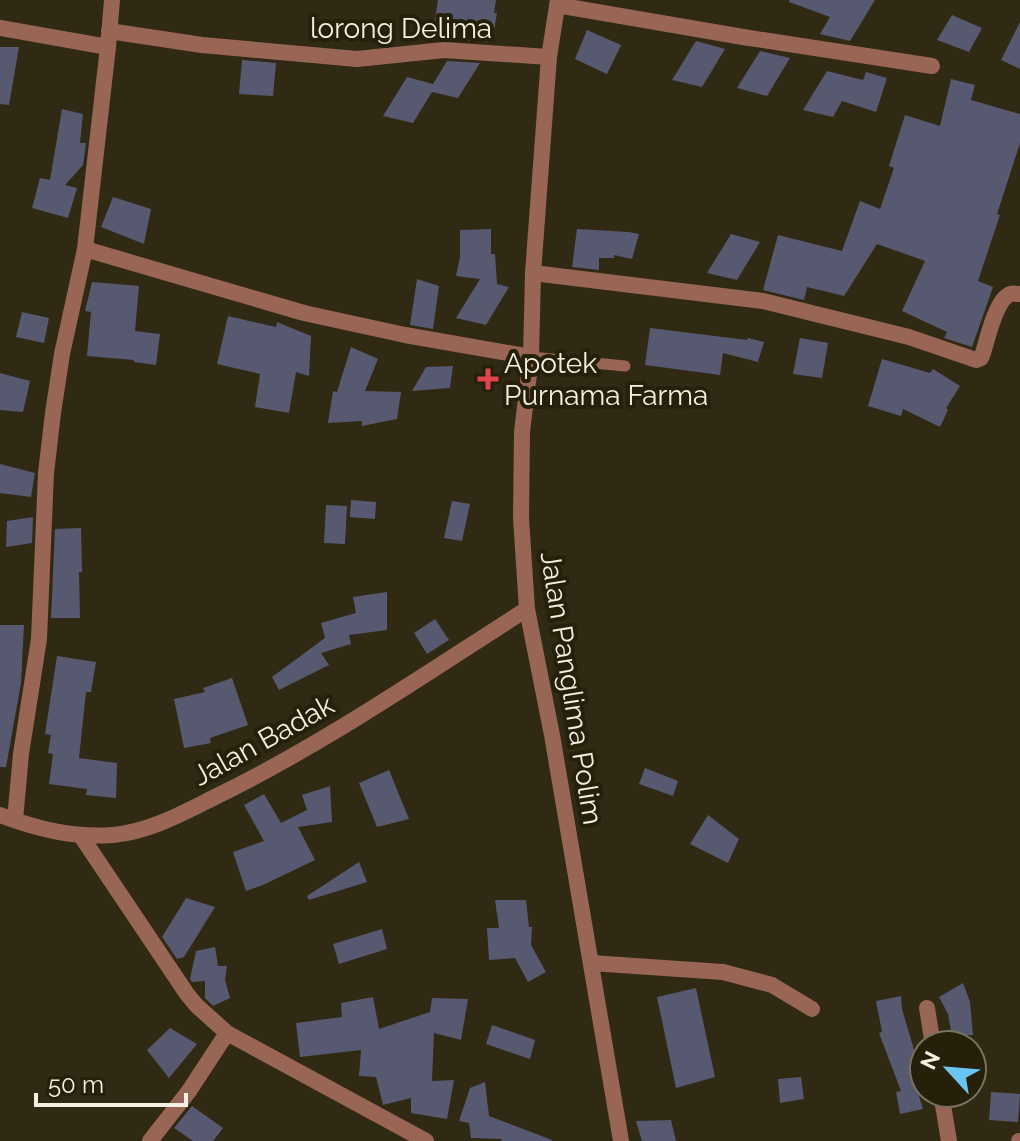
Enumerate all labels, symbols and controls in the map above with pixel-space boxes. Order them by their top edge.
street label: lorong Delima [310,12,492,45]
place label: Apotek Purnama Farma [504,347,708,412]
marker: Apotek Purnama Farma [479,370,497,388]
street label: Jalan Panglima Polim [534,549,609,827]
street label: Jalan Badak [187,688,340,793]
north arrow [908,1029,988,1109]
text: N [915,1047,945,1073]
scale bar [36,1057,186,1107]
text: 50 m [48,1070,104,1099]

